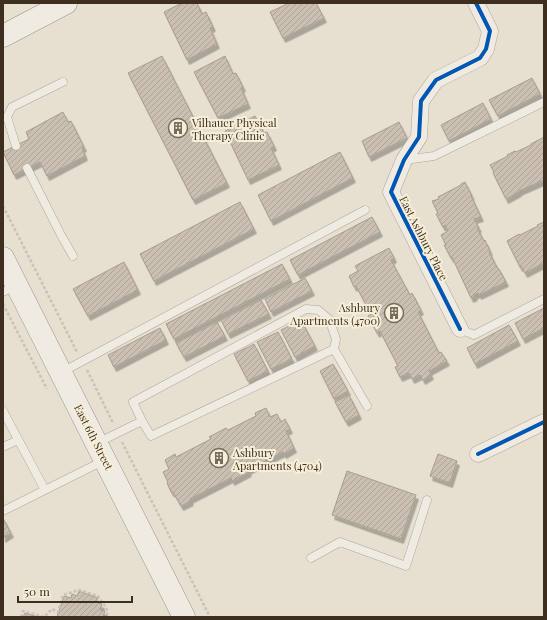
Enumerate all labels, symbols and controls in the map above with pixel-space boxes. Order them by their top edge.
place label: Vilhauer Physical Therapy Clinic [191,115,277,143]
building icon: Vilhauer Physical Therapy Clinic [167,117,189,139]
street label: East Ashbury Place [396,193,452,283]
place label: Ashbury Apartments (4700) [289,300,380,328]
building icon: Ashbury Apartments (4700) [383,302,405,324]
street label: East 6th Street [71,402,117,473]
place label: Ashbury Apartments (4704) [232,445,322,473]
building icon: Ashbury Apartments (4704) [208,447,230,469]
scale bar [18,578,132,604]
text: 50 m [24,583,50,599]

